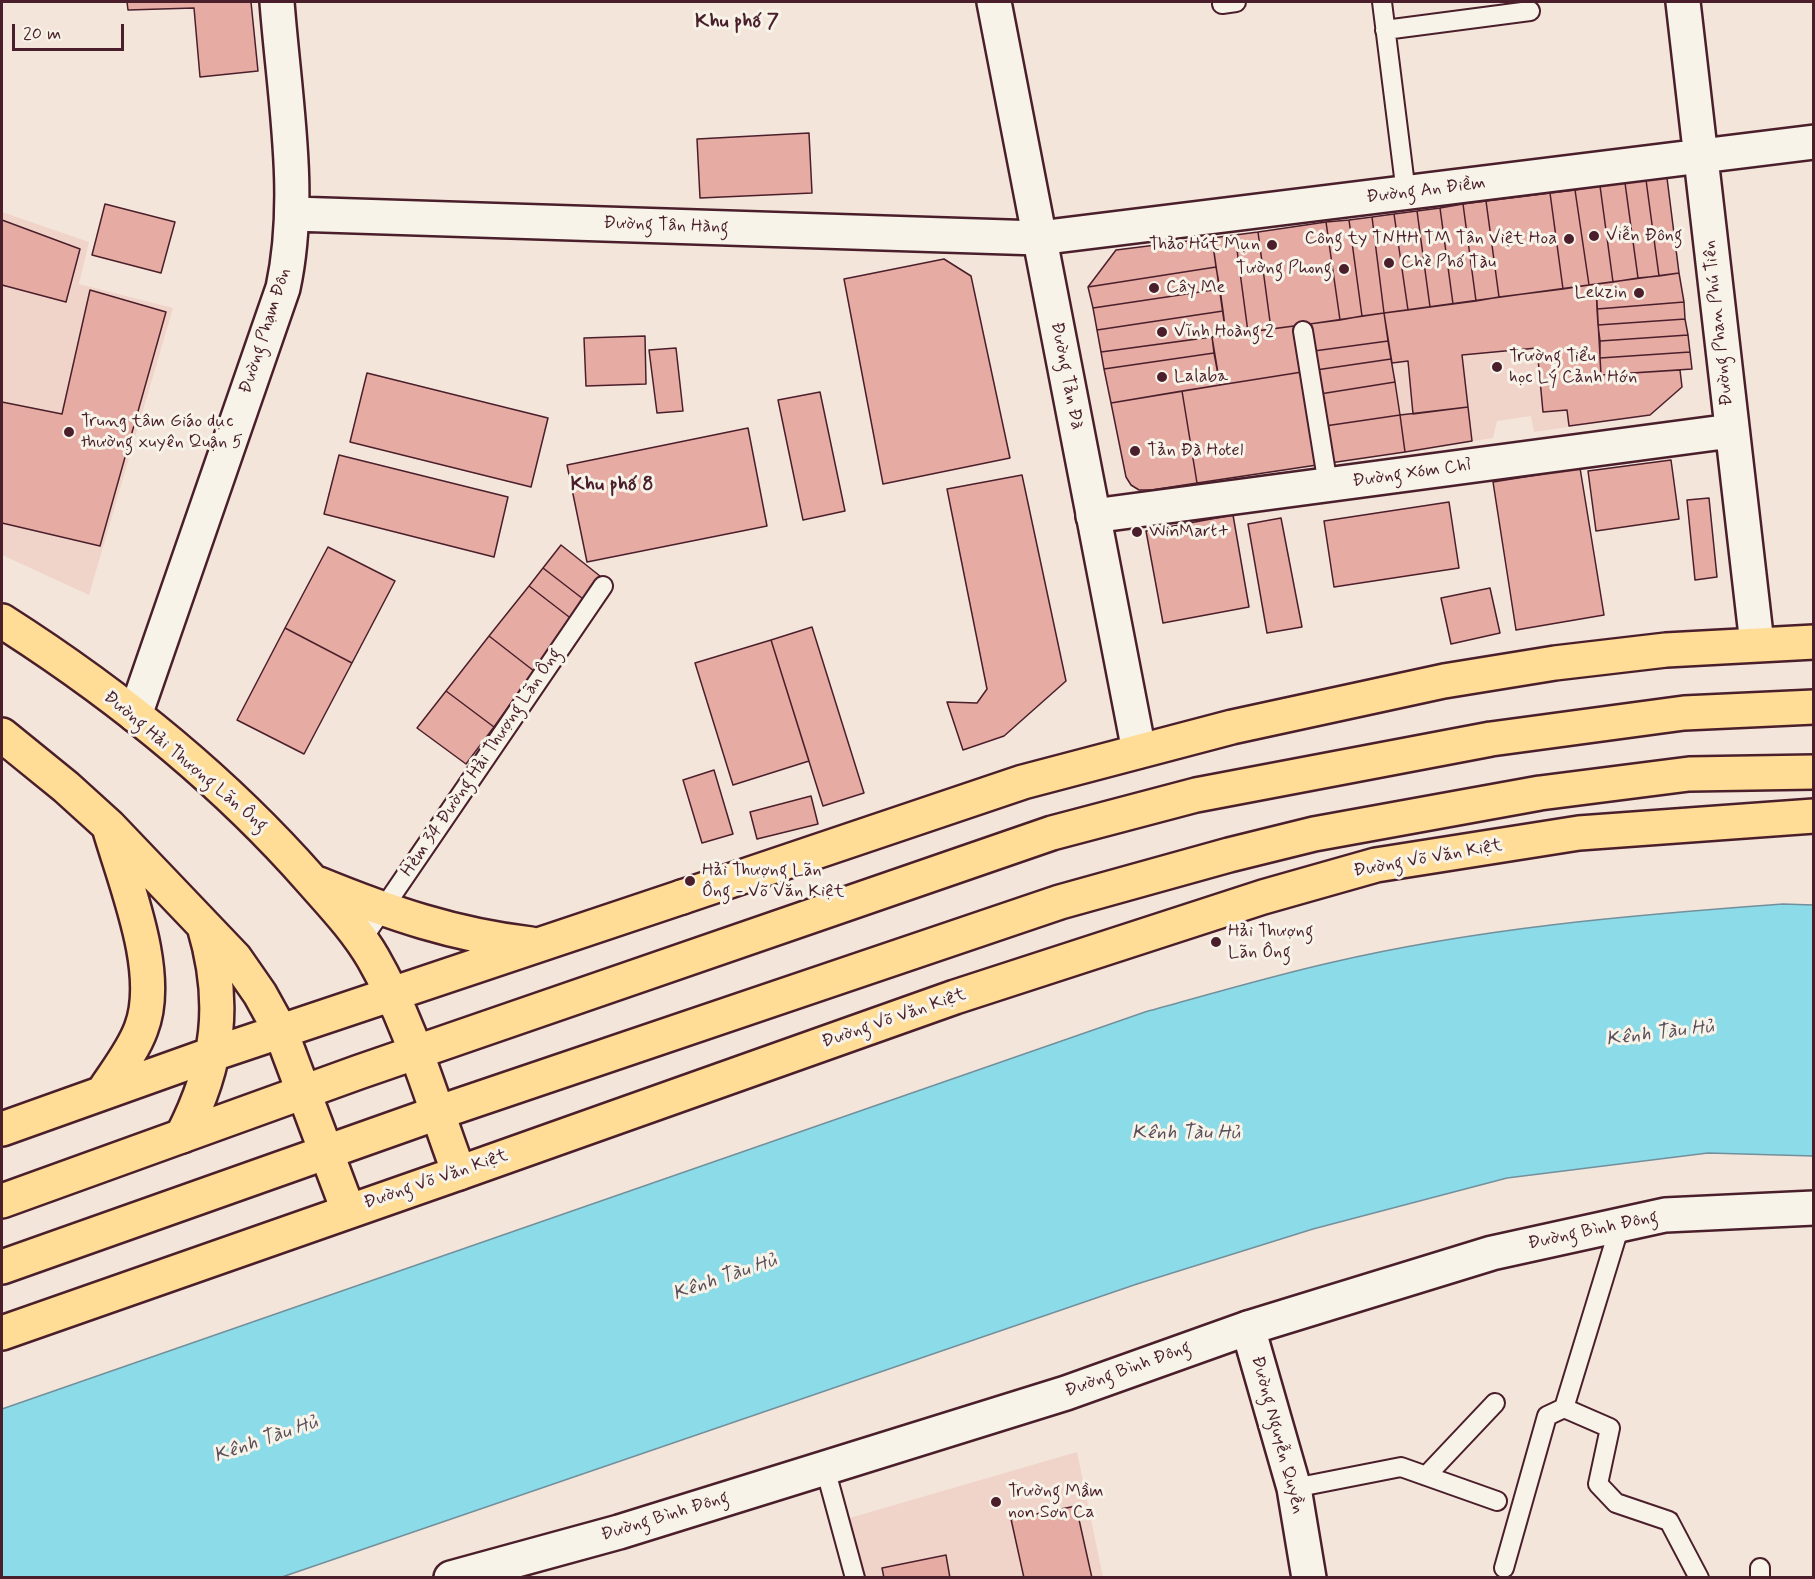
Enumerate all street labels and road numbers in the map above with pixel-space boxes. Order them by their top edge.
street label: Đường An Điềm [1365,173,1487,209]
street label: Đường Tân Hàng [603,213,729,239]
street label: Đường Phan Phú Tiên [1700,239,1738,407]
street label: Đường Phạm Đôn [235,265,297,397]
street label: Đường Tản Đà [1045,320,1087,432]
street label: Đường Xóm Chỉ [1351,455,1473,493]
street label: Hẻm 34 Đường Hải Thượng Lãn Ông [397,645,567,881]
street label: Đường Hải Thượng Lãn Ông [99,687,271,837]
street label: Đường Võ Văn Kiệt [1352,835,1504,883]
street label: Đường Võ Văn Kiệt [819,984,969,1054]
street label: Đường Võ Văn Kiệt [361,1145,511,1215]
street label: Đường Bình Đông [1526,1207,1660,1255]
street label: Đường Bình Đông [1062,1337,1194,1403]
street label: Đường Nguyễn Quyền [1246,1354,1308,1516]
street label: Đường Bình Đông [599,1487,731,1547]

